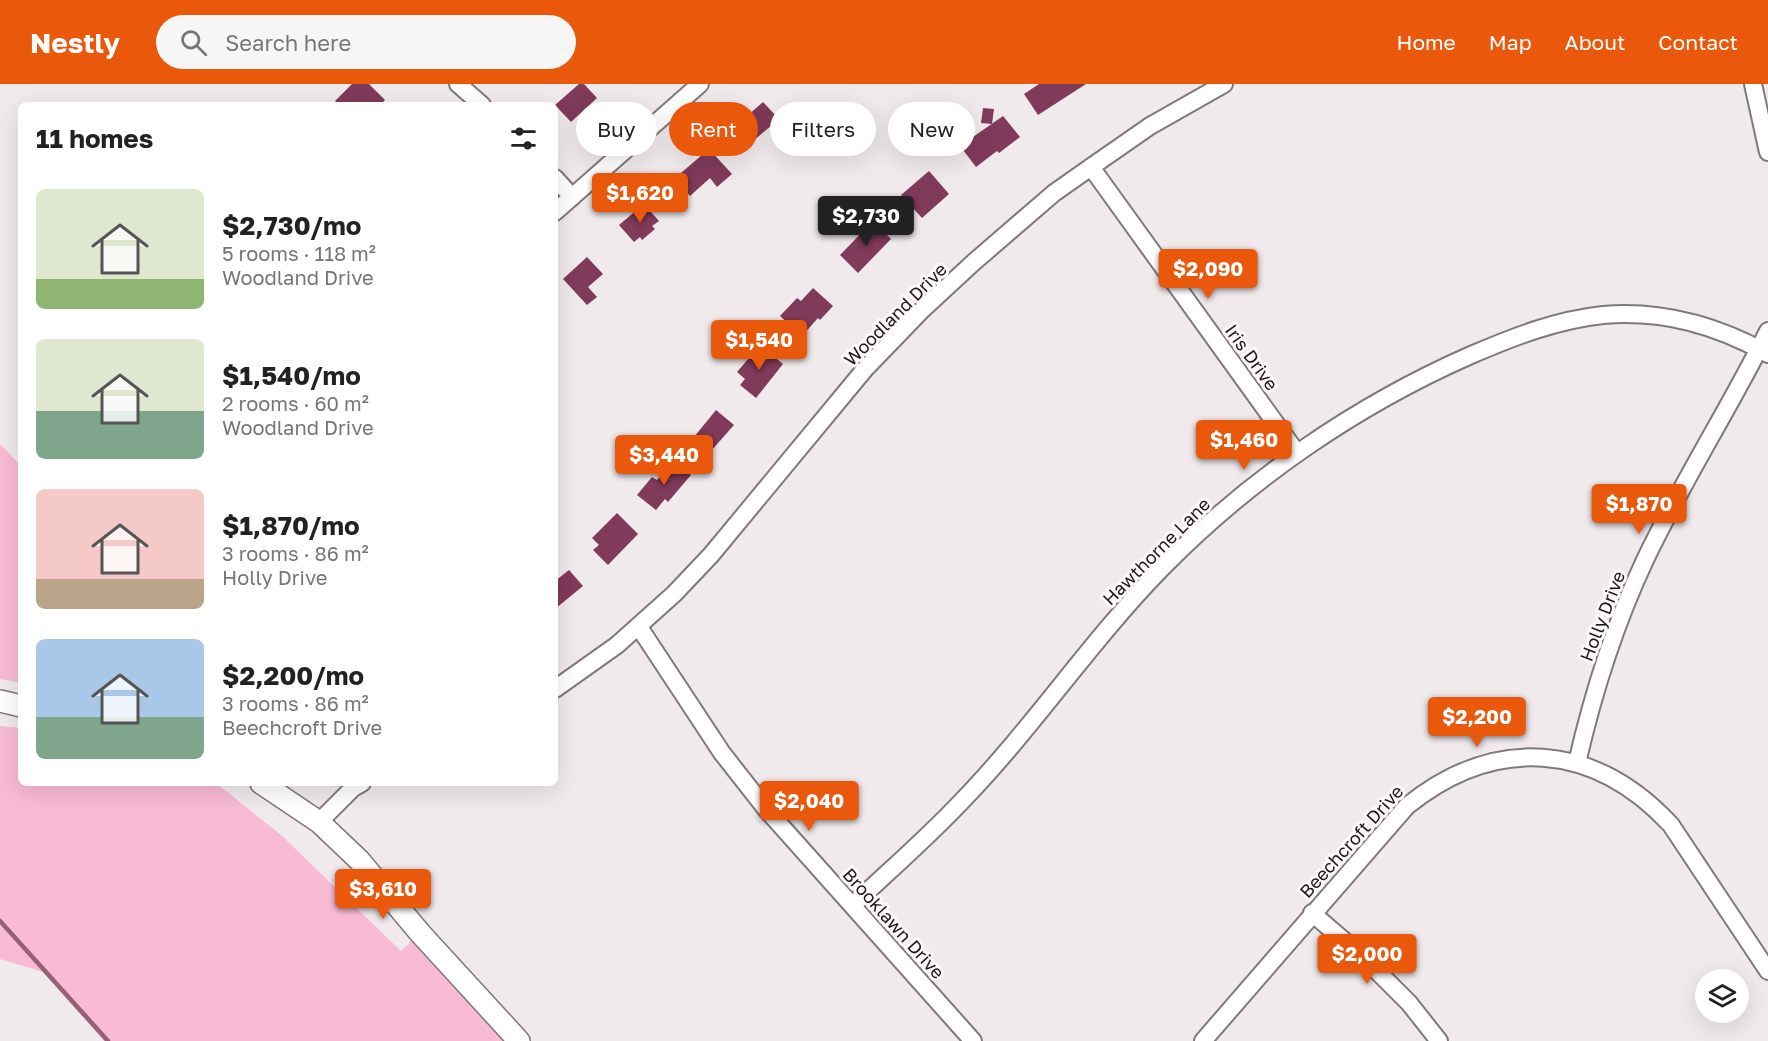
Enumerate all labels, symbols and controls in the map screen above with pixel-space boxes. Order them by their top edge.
search box [156,15,576,69]
text: Nestly [30,26,120,59]
icon: search [177,26,210,59]
text: Search here [225,29,351,56]
text: Home [1396,29,1456,55]
text: Map [1489,29,1532,55]
text: About [1565,29,1625,55]
text: Contact [1658,29,1738,55]
chip: Buy [576,102,657,156]
chip: Rent [669,102,758,156]
chip: Filters [770,102,876,156]
chip: New [888,102,975,156]
icon: filters [507,122,540,155]
text: 11 homes [36,123,153,154]
pin: $1,620 [591,173,689,224]
text: $1,620 [606,180,674,204]
pin: $2,730 [817,196,915,247]
text: $2,730 [832,203,900,227]
text: $2,730/mo [222,210,361,241]
icon: home [84,213,156,285]
text: 5 rooms · 118 m² [222,241,376,265]
pin: $2,090 [1159,249,1257,300]
text: $2,090 [1173,256,1243,280]
street label: Woodland Drive [839,258,951,370]
text: Woodland Drive [222,265,374,289]
pin: $1,540 [710,320,808,371]
street label: Iris Drive [1221,320,1283,394]
text: $1,540 [725,327,793,351]
text: $1,540/mo [222,360,361,391]
icon: home [84,363,156,435]
text: 2 rooms · 60 m² [222,391,369,415]
text: Woodland Drive [222,415,374,439]
pin: $1,460 [1195,420,1293,471]
text: $1,460 [1210,427,1278,451]
pin: $3,440 [615,435,713,486]
text: $3,440 [629,442,699,466]
pin: $1,870 [1590,484,1688,535]
text: $1,870 [1606,491,1672,515]
street label: Hawthorne Lane [1098,493,1214,609]
text: $1,870/mo [222,510,360,541]
icon: home [84,513,156,585]
text: 3 rooms · 86 m² [222,541,369,565]
text: Holly Drive [222,565,327,589]
street label: Holly Drive [1575,568,1629,664]
text: $2,200/mo [222,660,364,691]
icon: home [84,663,156,735]
text: 3 rooms · 86 m² [222,691,369,715]
pin: $2,200 [1428,697,1526,748]
text: $2,200 [1442,704,1512,728]
text: Beechcroft Drive [222,715,382,739]
street label: Beechcroft Drive [1295,780,1407,902]
pin: $2,040 [760,781,858,832]
text: $2,040 [774,788,844,812]
street label: Brooklawn Drive [839,863,949,983]
pin: $3,610 [334,869,432,920]
text: $3,610 [349,876,417,900]
pin: $2,000 [1318,934,1416,985]
text: $2,000 [1332,941,1403,965]
map controls [1695,969,1749,1023]
button: layers [1695,969,1749,1023]

